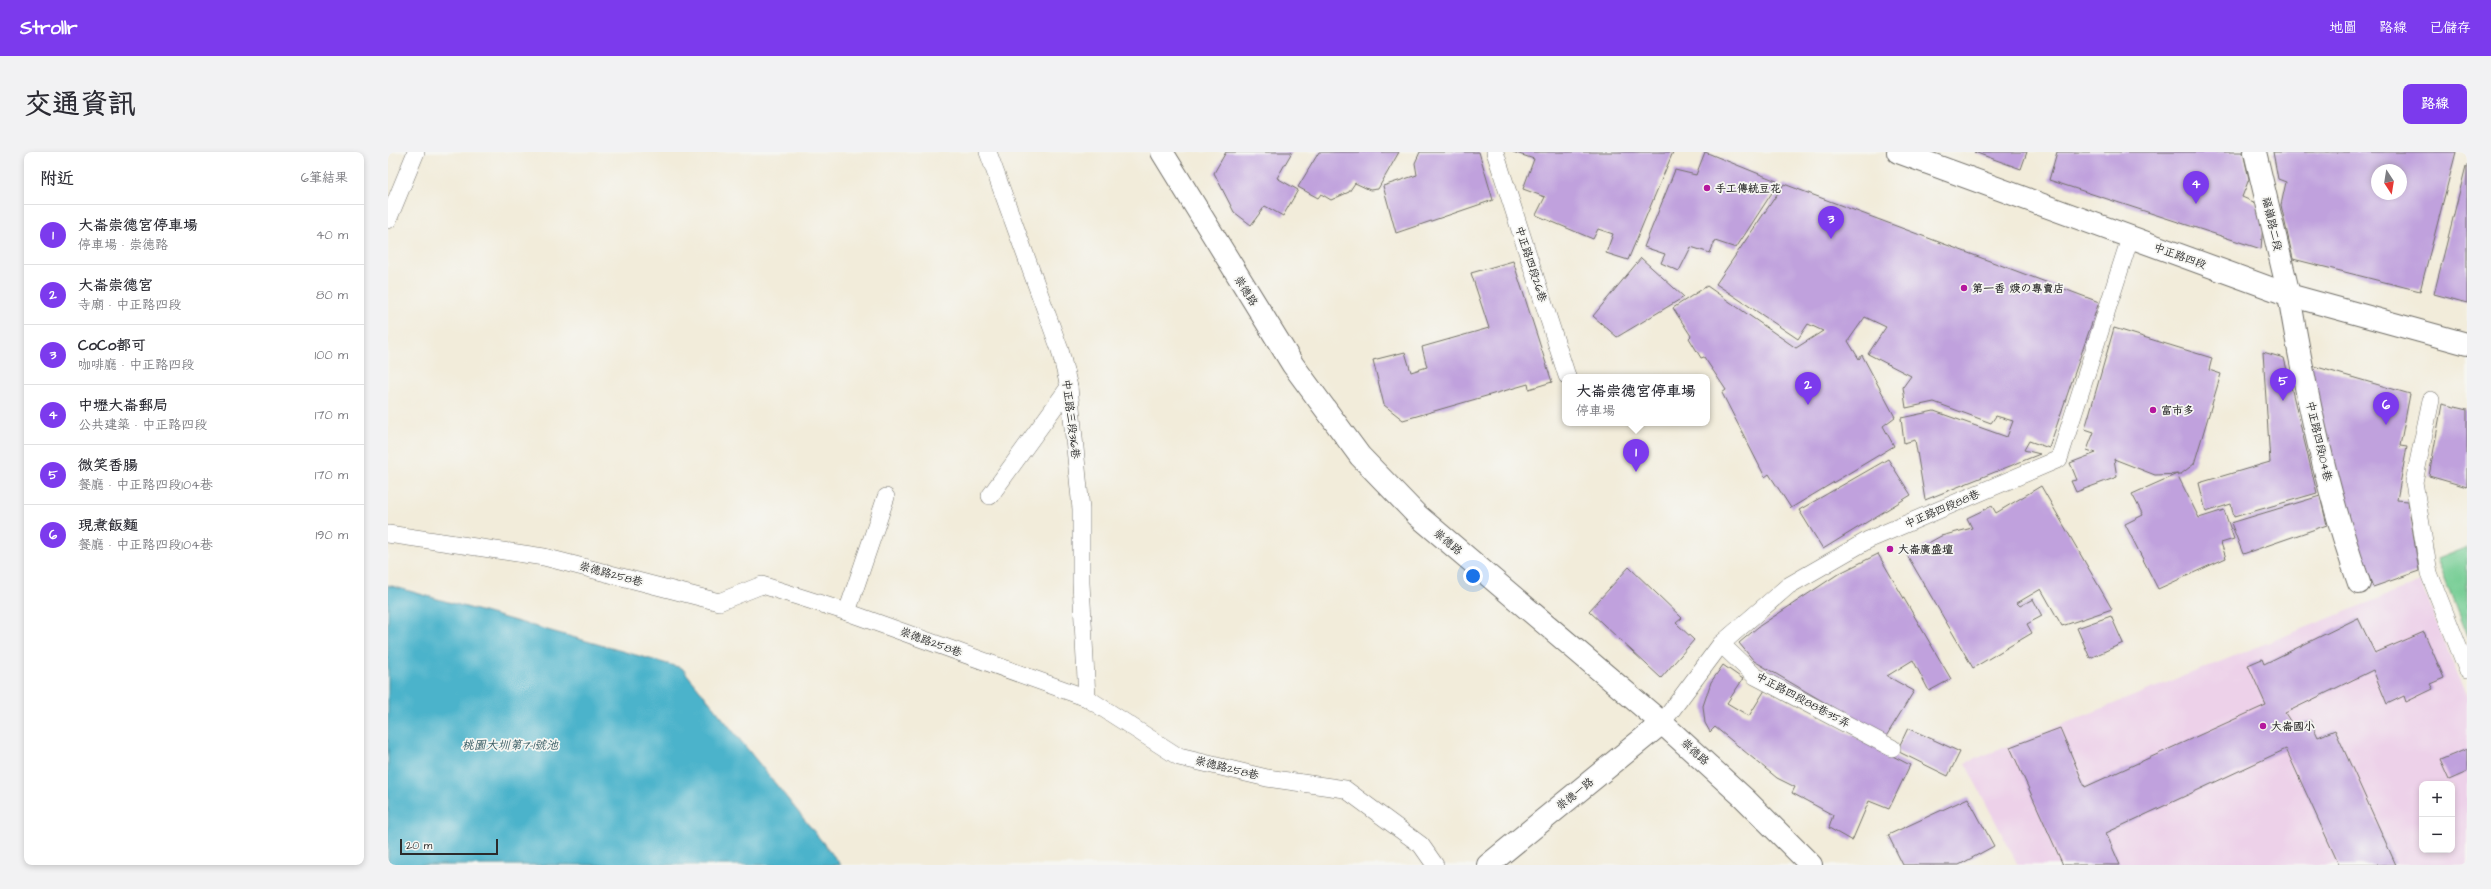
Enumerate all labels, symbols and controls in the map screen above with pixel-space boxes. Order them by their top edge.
text: Strollr [20,15,78,42]
text: 地圖 [2329,18,2357,38]
text: 路線 [2379,18,2407,38]
text: 已儲存 [2429,18,2471,38]
button: 路線 [2403,84,2467,124]
text: 交通資訊 [24,85,136,124]
north arrow [2371,164,2407,200]
text: 附近 [40,167,74,191]
text: 6筆結果 [301,169,348,187]
pin: 4 [2183,171,2209,204]
place label: 手工傳統豆花 [1715,181,1781,196]
marker: 手工傳統豆花 [1702,183,1712,193]
street label: 福嶺路二段 [2259,196,2285,252]
pin: 3 [1818,206,1844,239]
text: 大崙崇德宮停車場 [78,215,198,236]
street label: 中正路四段26巷 [1512,224,1550,304]
text: 1 [52,226,54,244]
text: 40 m [316,226,348,244]
text: 停車場 · 崇德路 [78,236,168,254]
street label: 中正路四段 [2152,240,2208,272]
street label: 崇德路 [1231,273,1261,309]
text: 大崙崇德宮 [78,275,153,296]
place label: 第一香 焿の專賣店 [1972,281,2064,296]
marker: 第一香 焿の專賣店 [1959,283,1969,293]
text: 2 [49,286,57,304]
text: 80 m [316,286,348,304]
text: 寺廟 · 中正路四段 [78,296,181,314]
text: CoCo都可 [78,335,146,356]
text: 3 [50,346,56,364]
text: 100 m [315,346,348,364]
text: 咖啡廳 · 中正路四段 [78,356,194,374]
pin: 5 [2270,368,2296,401]
pin: 2 [1795,372,1821,405]
popup [1562,374,1710,426]
street label: 中正路三段316巷 [1059,378,1083,460]
text: 大崙崇德宮停車場 [1576,381,1696,402]
pin: 6 [2373,392,2399,425]
text: 中壢大崙郵局 [78,395,168,416]
street label: 中正路四段104巷 [2302,399,2336,483]
text: 停車場 [1576,402,1615,420]
place label: 富市多 [2161,403,2194,418]
marker: 富市多 [2148,405,2158,415]
text: 4 [49,406,57,424]
text: 170 m [315,406,348,424]
text: 公共建築 · 中正路四段 [78,416,207,434]
pin: 1 [1623,439,1649,472]
text: 微笑香腸 [78,455,138,476]
text: 5 [48,466,58,484]
text: 170 m [315,466,348,484]
text: 餐廳 · 中正路四段104巷 [78,476,213,494]
street label: 中正路四段88巷 [1902,486,1982,532]
text: 現煮飯麵 [78,515,138,536]
text: 6 [49,526,57,544]
text: 190 m [315,526,348,544]
street label: 崇德路 [1431,526,1465,558]
text: 餐廳 · 中正路四段104巷 [78,536,213,554]
place label: 大崙廣盛壇 [1898,542,1953,557]
marker: 大崙廣盛壇 [1885,544,1895,554]
street label: 崇德路258巷 [578,558,644,590]
your location [1463,566,1483,586]
street label: 崇德路258巷 [898,624,964,660]
street label: 中正路四段88巷35弄 [1753,669,1853,731]
place label: 大崙國小 [2271,719,2315,734]
marker: 大崙國小 [2258,721,2268,731]
street label: 崇德路 [1678,735,1712,769]
water label: 桃園大圳第7-1號池 [462,737,559,754]
street label: 崇德路258巷 [1194,753,1260,783]
street label: 崇德一路 [1553,774,1597,814]
map controls [2419,781,2455,853]
button: + [2419,781,2455,817]
button: − [2419,817,2455,853]
scale bar [400,837,498,856]
text: 20 m [406,838,432,853]

